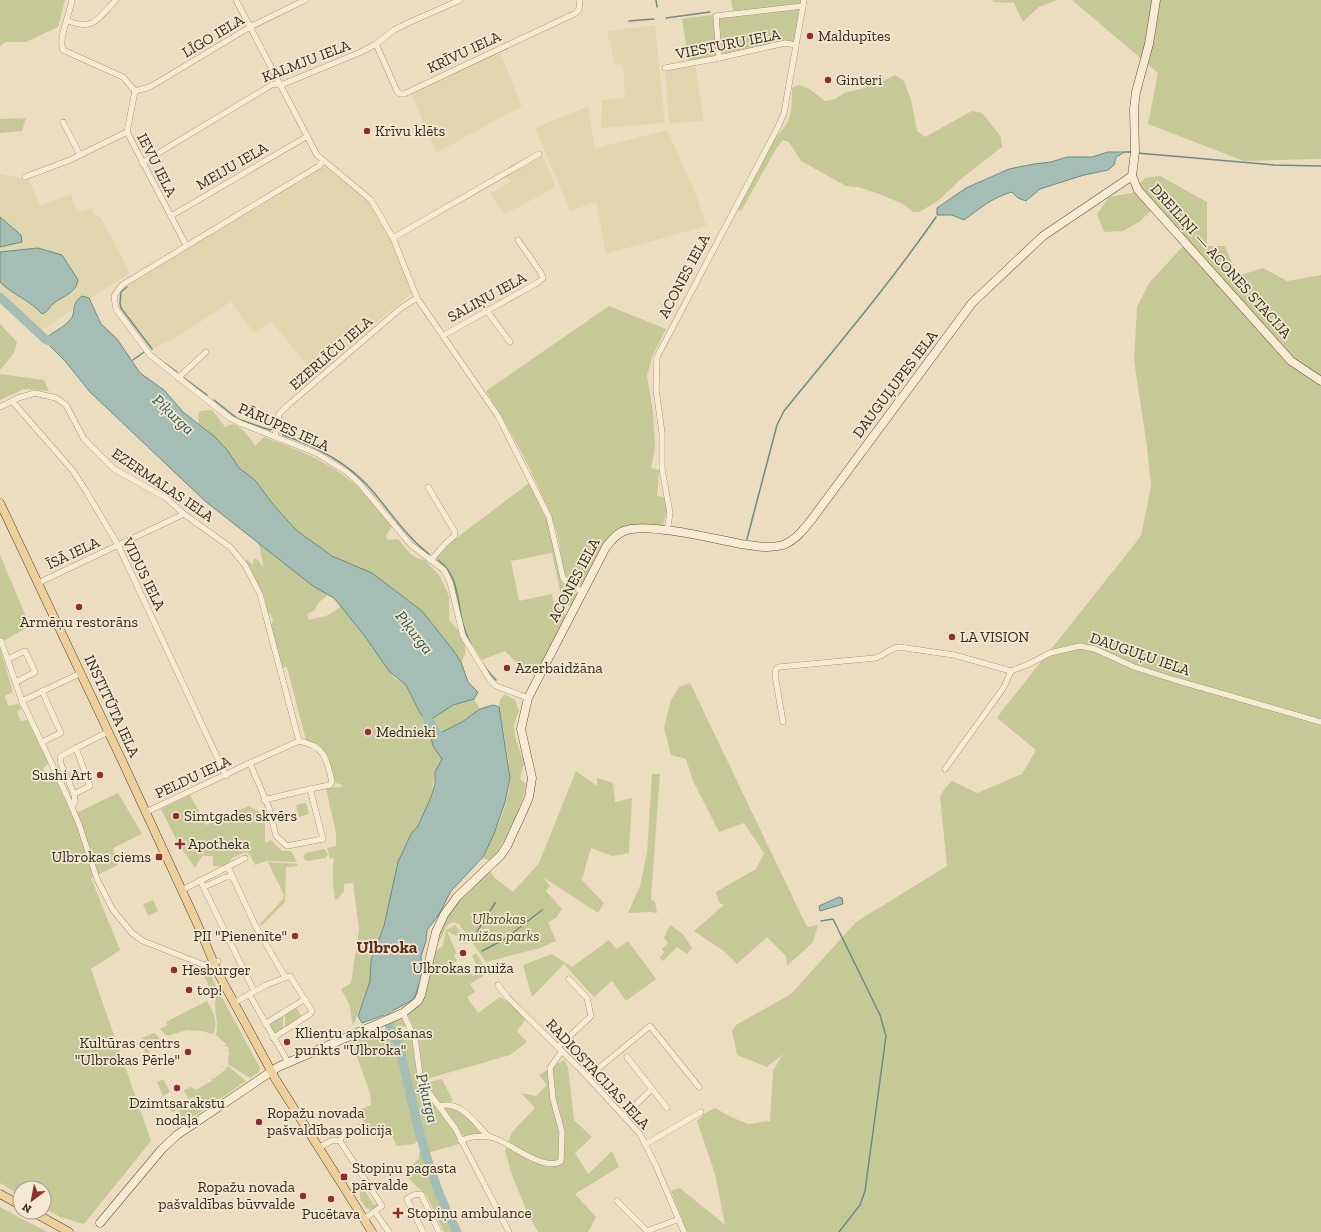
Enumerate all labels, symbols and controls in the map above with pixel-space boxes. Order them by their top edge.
street label: LĪGO IELA [179,10,247,62]
street label: VIESTURU IELA [673,25,782,63]
street label: KRĪVU IELA [424,27,504,77]
place label: Maldupītes [818,27,891,45]
marker: Maldupītes [805,31,815,41]
street label: KALMJU IELA [259,36,353,86]
place label: Ginteri [836,71,882,89]
marker: Ginteri [823,75,833,85]
place label: Krīvu klēts [375,122,445,140]
marker: Krīvu klēts [362,126,372,136]
street label: IEVU IELA [133,130,181,200]
street label: MEIJU IELA [193,138,271,194]
street label: DREILIŅI — ACONES STACIJA [1147,180,1296,342]
street label: ACONES IELA [654,231,714,321]
street label: SALIŅU IELA [444,268,530,326]
street label: EZERLĪČU IELA [286,312,376,394]
street label: DAUGUĻUPES IELA [849,326,941,441]
water label: Piķurga [149,390,198,438]
street label: PĀRUPES IELA [236,399,333,455]
street label: EZERMALAS IELA [108,444,218,526]
street label: ĪSĀ IELA [44,533,103,573]
street label: VIDUS IELA [118,534,169,614]
street label: ACONES IELA [544,535,604,625]
marker: Armēņu restorāns [74,602,84,612]
water label: Piķurga [392,607,438,658]
place label: Armēņu restorāns [20,613,138,631]
place label: LA VISION [960,628,1029,646]
street label: DAUGUĻU IELA [1088,628,1193,680]
marker: LA VISION [947,632,957,642]
street label: INSTITŪTA IELA [80,652,144,760]
place label: Azerbaidžāna [515,659,603,677]
marker: Azerbaidžāna [502,663,512,673]
place label: Mednieki [376,723,436,741]
marker: Mednieki [363,727,373,737]
street label: PELDU IELA [152,751,234,802]
place label: Sushi Art [32,766,92,784]
marker: Sushi Art [95,770,105,780]
place label: Simtgades skvērs [184,807,297,825]
marker: Simtgades skvērs [171,811,181,821]
place label: Apotheka [188,835,250,853]
marker: Apotheka [175,839,185,849]
place label: Ulbrokas ciems [52,848,151,866]
marker: Ulbrokas ciems [154,852,164,862]
park label: Ulbrokas muižas parks [459,910,539,945]
place label: PII "Pienenīte" [194,927,287,945]
marker: PII "Pienenīte" [290,931,300,941]
district label: Ulbroka [357,937,418,957]
marker: Ulbrokas muiža [458,948,468,958]
place label: Ulbrokas muiža [412,959,514,977]
place label: Hesburger [182,961,251,979]
marker: Hesburger [169,965,179,975]
place label: top! [197,981,222,999]
marker: top! [184,985,194,995]
street label: RADIOSTACIJAS IELA [542,1015,654,1133]
place label: Klientu apkalpošanas punkts "Ulbroka" [295,1024,433,1059]
place label: Kultūras centrs "Ulbrokas Pērle" [75,1034,180,1069]
marker: Klientu apkalpošanas punkts "Ulbroka" [282,1037,292,1047]
marker: Kultūras centrs "Ulbrokas Pērle" [183,1047,193,1057]
water label: Piķurga [412,1071,443,1125]
marker: Dzimtsarakstu nodaļa [172,1083,182,1093]
place label: Dzimtsarakstu nodaļa [129,1094,226,1129]
place label: Ropažu novada pašvaldības policija [267,1104,392,1139]
marker: Ropažu novada pašvaldības policija [254,1117,264,1127]
place label: Stopiņu pagasta pārvalde [352,1159,456,1194]
marker: Stopiņu pagasta pārvalde [339,1172,349,1182]
place label: Ropažu novada pašvaldības būvvalde [158,1178,295,1213]
north arrow [12,1180,52,1220]
marker: Ropažu novada pašvaldības būvvalde [298,1191,308,1201]
marker: Pucētava [326,1194,336,1204]
text: N [19,1200,34,1216]
place label: Stopiņu ambulance [407,1204,532,1222]
place label: Pucētava [302,1205,360,1223]
marker: Stopiņu ambulance [392,1207,404,1219]

